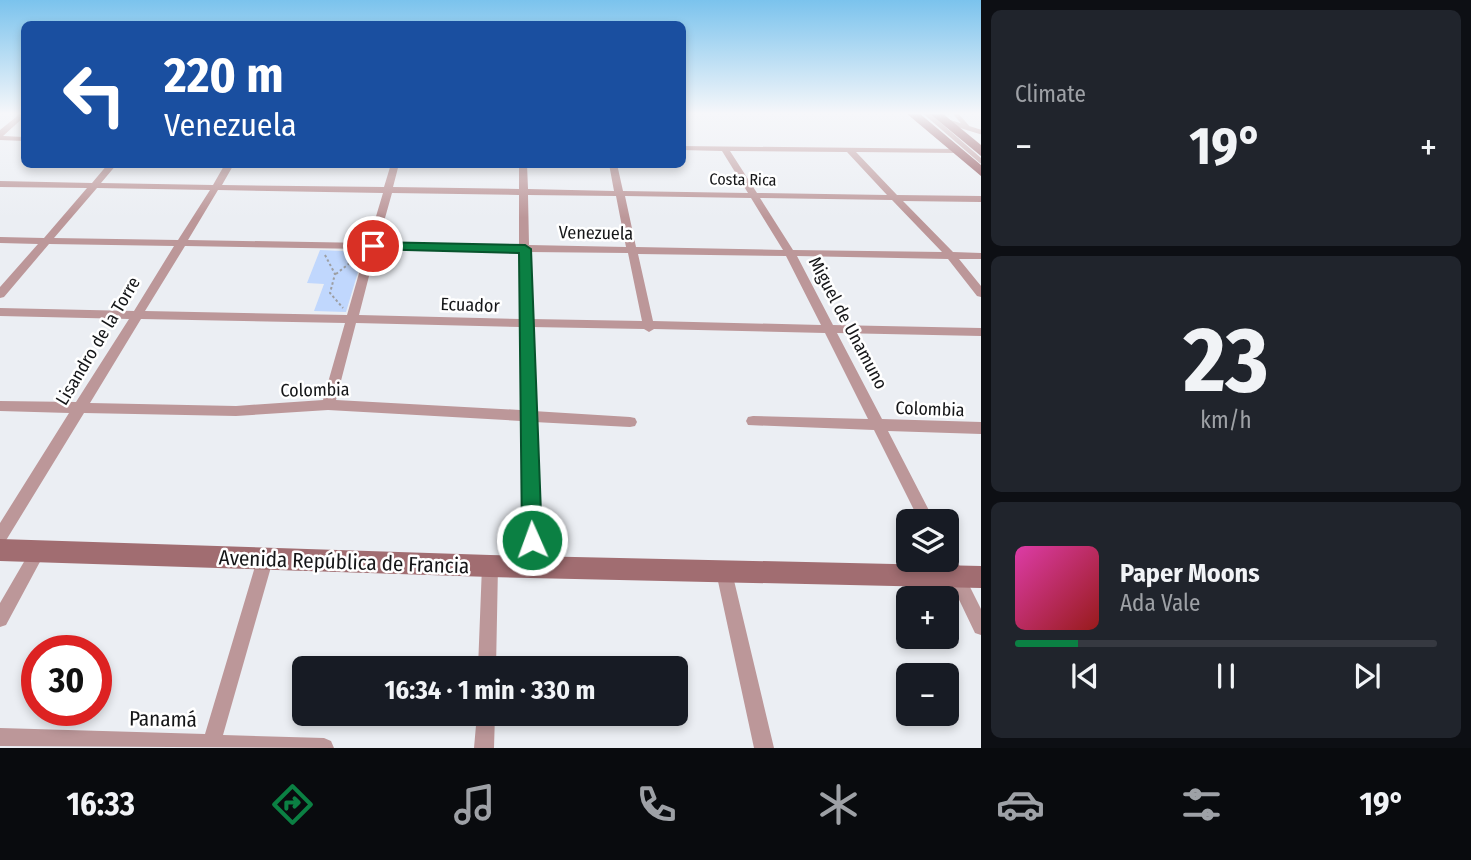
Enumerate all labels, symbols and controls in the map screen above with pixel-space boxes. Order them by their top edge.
text: 220 m [164,46,284,105]
icon: left [49,49,140,140]
text: Climate [1015,80,1086,108]
text: Venezuela [164,106,297,144]
text: 19° [1189,115,1263,178]
text: − [1015,124,1032,170]
text: + [1420,124,1437,170]
street label: Costa Rica [709,169,777,190]
pin [343,216,403,276]
street label: Venezuela [559,221,634,245]
icon: arrive [354,227,392,265]
street label: Miguel de Unamuno [804,253,892,393]
street label: Lisandro de la Torre [51,273,145,409]
street label: Ecuador [440,293,501,317]
text: 23 [1183,306,1269,415]
street label: Colombia [280,378,350,402]
street label: Colombia [895,397,965,421]
text: km/h [1200,406,1252,434]
position arrow [495,503,569,577]
map controls [896,509,959,726]
button: layers [896,509,959,572]
street label: Avenida República de Francia [218,545,470,579]
text: Paper Moons [1120,558,1260,589]
button: + [896,586,959,649]
text: Ada Vale [1120,589,1200,617]
speed limit sign: 30 [21,635,112,726]
icon: previous [1066,657,1104,695]
icon: pause [1207,657,1245,695]
icon: next [1348,657,1386,695]
button: − [896,663,959,726]
text: 16:34 · 1 min · 330 m [385,675,595,706]
street label: Panamá [129,705,197,733]
icon: directions [268,780,317,829]
icon: music [450,780,499,829]
icon: phone [632,780,681,829]
icon: climate [814,780,863,829]
icon: car [996,780,1045,829]
icon: filters [1177,780,1226,829]
text: 16:33 [66,785,135,823]
text: 19° [1359,785,1404,823]

